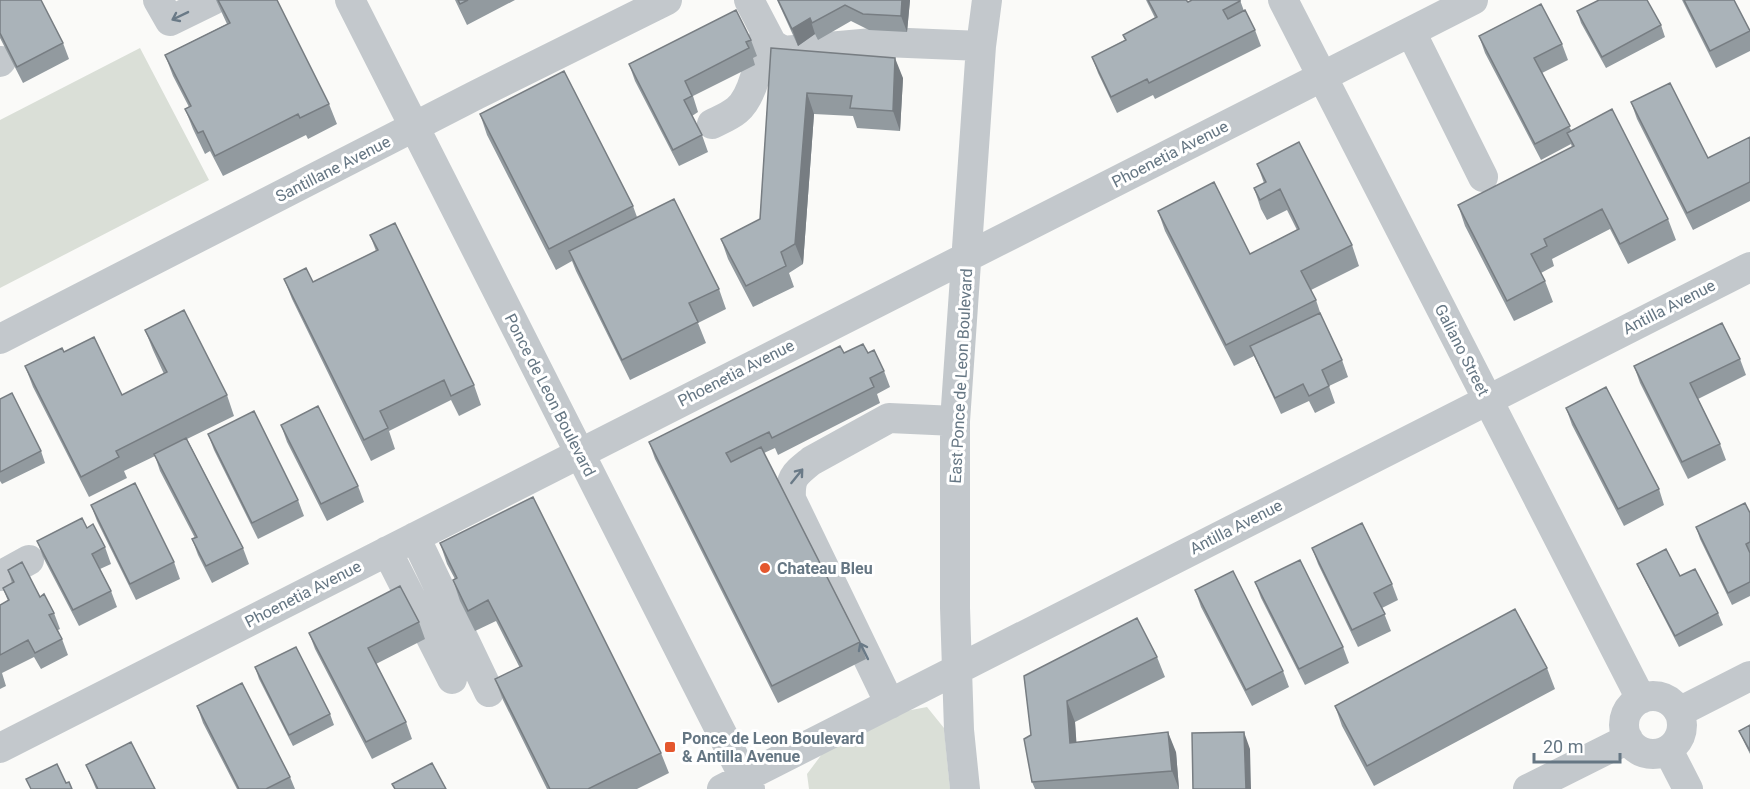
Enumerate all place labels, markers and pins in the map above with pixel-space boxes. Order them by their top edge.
place label: Chateau Bleu [777,559,873,578]
marker: Chateau Bleu [758,561,772,575]
place label: Ponce de Leon Boulevard & Antilla Avenue [682,729,864,766]
marker: Ponce de Leon Boulevard & Antilla Avenue [663,740,677,754]

